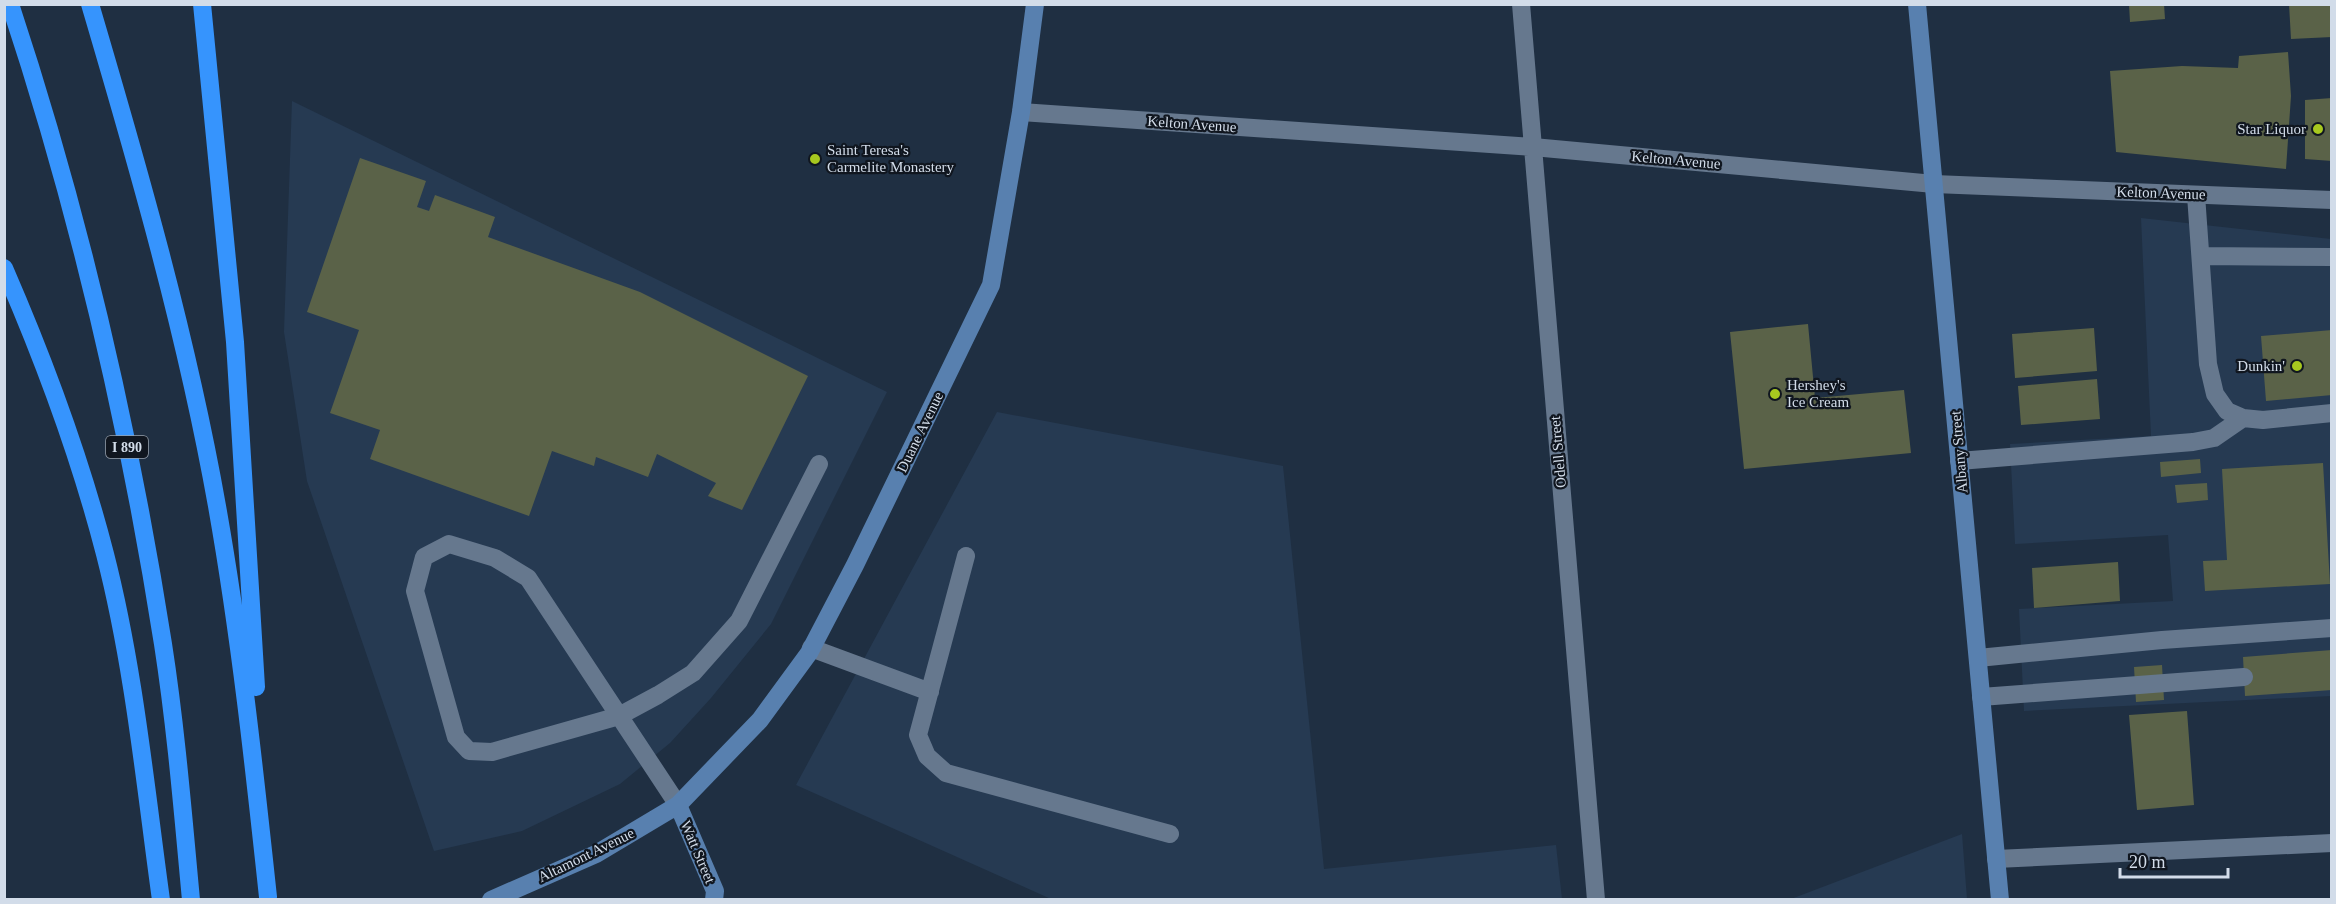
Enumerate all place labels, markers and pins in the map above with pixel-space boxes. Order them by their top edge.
place label: Star Liquor [2237,121,2306,137]
marker: Star Liquor [2311,122,2325,136]
place label: Saint Teresa's Carmelite Monastery [827,142,955,175]
marker: Saint Teresa's Carmelite Monastery [808,152,822,166]
place label: Dunkin' [2237,358,2285,374]
marker: Dunkin' [2290,359,2304,373]
place label: Hershey's Ice Cream [1787,377,1849,410]
marker: Hershey's Ice Cream [1768,387,1782,401]

